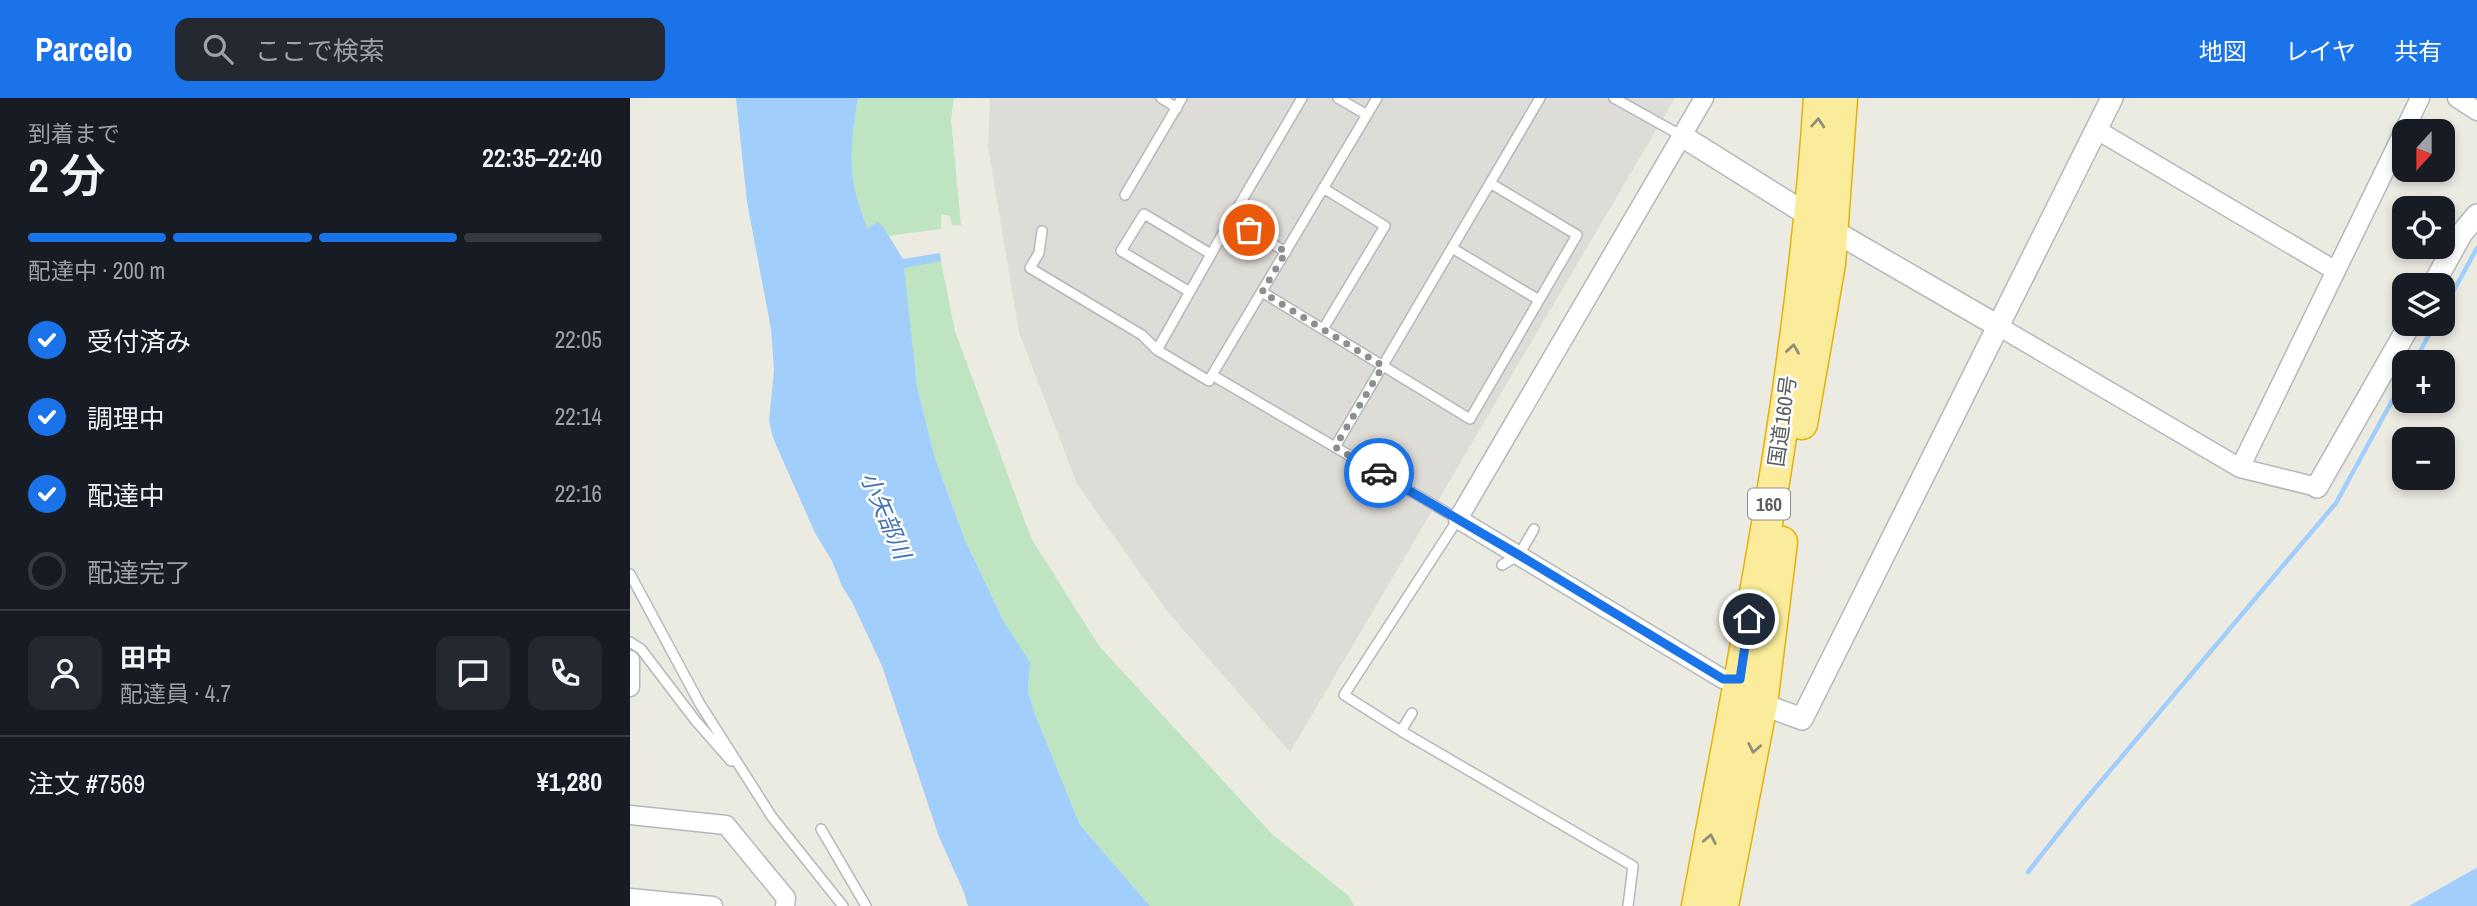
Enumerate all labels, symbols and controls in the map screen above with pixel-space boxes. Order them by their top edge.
search box [175,18,665,81]
text: Parcelo [35,27,133,71]
icon: search [199,30,237,68]
text: ここで検索 [255,33,385,68]
text: 地図 [2199,35,2247,67]
text: レイヤ [2285,35,2356,67]
text: 共有 [2394,35,2442,67]
one-way arrow [1810,117,1825,128]
text: 到着まで [28,118,120,149]
north arrow [2392,119,2455,182]
map controls [2392,119,2455,490]
text: 22:35–22:40 [482,140,602,175]
text: 2 分 [28,144,105,206]
button: locate [2392,196,2455,259]
pin [1219,200,1279,260]
icon: bag [1230,211,1268,249]
text: 配達中 · 200 m [28,255,165,286]
button: layers [2392,273,2455,336]
icon: check [28,321,66,359]
text: 受付済み [87,324,191,359]
text: 22:05 [555,324,602,355]
one-way arrow [1785,343,1800,355]
button: + [2392,350,2455,413]
street label: 国道160号 [1761,374,1803,468]
icon: check [28,398,66,436]
text: 調理中 [87,401,165,436]
text: 22:14 [555,401,602,432]
button: − [2392,427,2455,490]
courier [1344,438,1414,508]
icon: car [1360,454,1398,492]
water label: 小矢部川 [854,467,919,566]
icon: check [28,475,66,513]
text: 配達中 [87,478,165,513]
text: 22:16 [555,478,602,509]
road number: 160 [1748,488,1790,520]
text: 配達完了 [87,555,191,590]
pin [1719,589,1779,649]
icon: home [1730,600,1768,638]
button: person [28,636,102,710]
button: chat [436,636,510,710]
button: phone [528,636,602,710]
text: 田中 [120,640,172,675]
text: 配達員 · 4.7 [120,678,231,709]
one-way arrow [1747,742,1762,754]
text: ¥1,280 [537,764,602,799]
text: 注文 #7569 [28,766,145,801]
one-way arrow [1702,833,1717,845]

